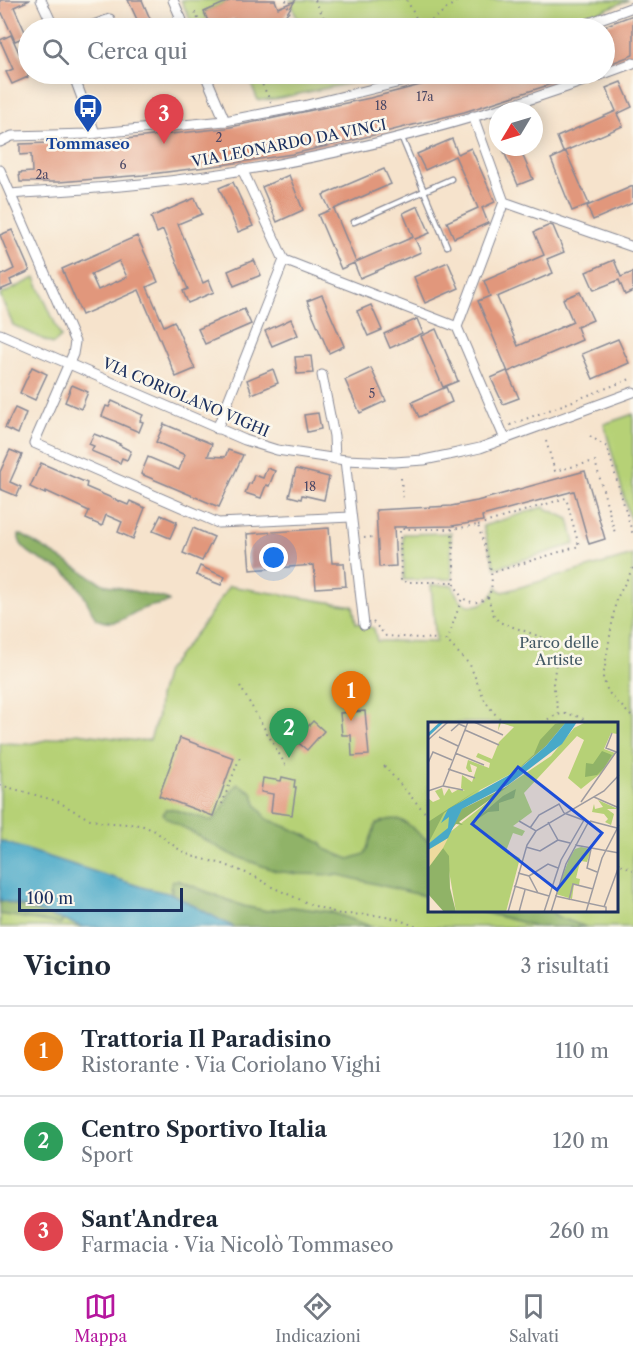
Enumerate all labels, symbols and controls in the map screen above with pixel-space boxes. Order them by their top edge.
search box [18,18,615,84]
icon: search [39,35,72,68]
text: Cerca qui [87,38,188,65]
house number: 17a [416,89,434,104]
bus stop icon: Tommaseo [72,92,104,134]
pin: 3 [144,94,184,144]
house number: 18 [375,98,387,113]
north arrow [489,102,543,156]
street label: VIA LEONARDO DA VINCI [189,115,388,171]
house number: 2 [216,130,223,145]
place label: Tommaseo [46,134,130,153]
house number: 6 [119,157,127,172]
house number: 2a [35,167,49,182]
street label: VIA CORIOLANO VIGHI [99,353,272,441]
house number: 5 [369,386,375,401]
house number: 18 [304,479,316,494]
your location [259,543,288,572]
park label: Parco delle Artiste [519,633,599,669]
pin: 1 [332,672,370,721]
pin: 2 [270,708,308,758]
inset map [428,722,618,912]
scale bar [18,885,183,912]
text: 100 m [27,888,73,908]
text: Vicino [24,950,111,982]
text: 3 risultati [520,954,609,978]
text: Trattoria Il Paradisino [81,1026,331,1053]
text: 1 [39,1039,48,1063]
text: 110 m [556,1039,609,1063]
text: Ristorante · Via Coriolano Vighi [81,1053,381,1077]
text: Centro Sportivo Italia [81,1116,327,1143]
text: 2 [38,1129,49,1153]
text: 120 m [552,1129,609,1153]
text: Sport [81,1143,133,1167]
text: Sant'Andrea [81,1206,218,1233]
text: 3 [38,1219,49,1243]
text: 260 m [549,1219,609,1243]
text: Farmacia · Via Nicolò Tommaseo [81,1233,394,1257]
tab: Mappa [74,1290,127,1346]
tab: Indicazioni [275,1290,361,1346]
tab: Salvati [509,1290,559,1346]

